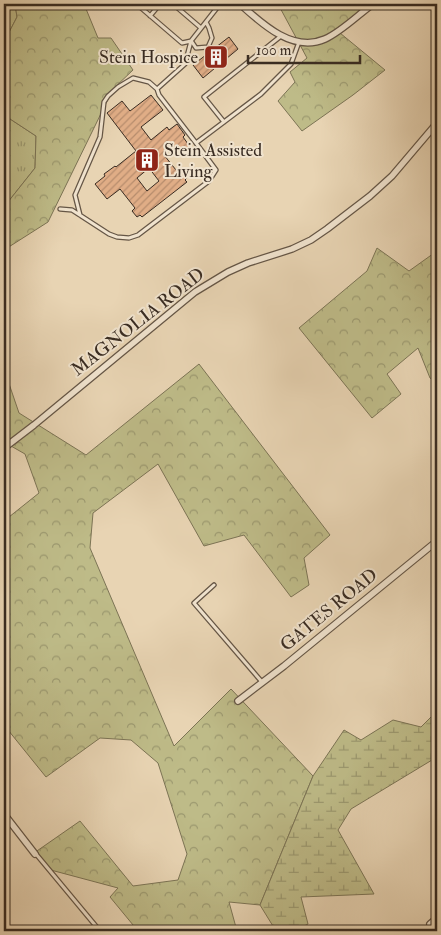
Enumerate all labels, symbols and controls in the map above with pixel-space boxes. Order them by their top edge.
scale bar [248,32,361,64]
text: 100 m [256,41,292,60]
building icon: Stein Hospice [203,44,229,70]
place label: Stein Hospice [99,46,198,69]
place label: Stein Assisted Living [164,139,262,183]
building icon: Stein Assisted Living [134,147,160,173]
street label: MAGNOLIA ROAD [67,263,209,381]
street label: GATES ROAD [275,564,383,656]

